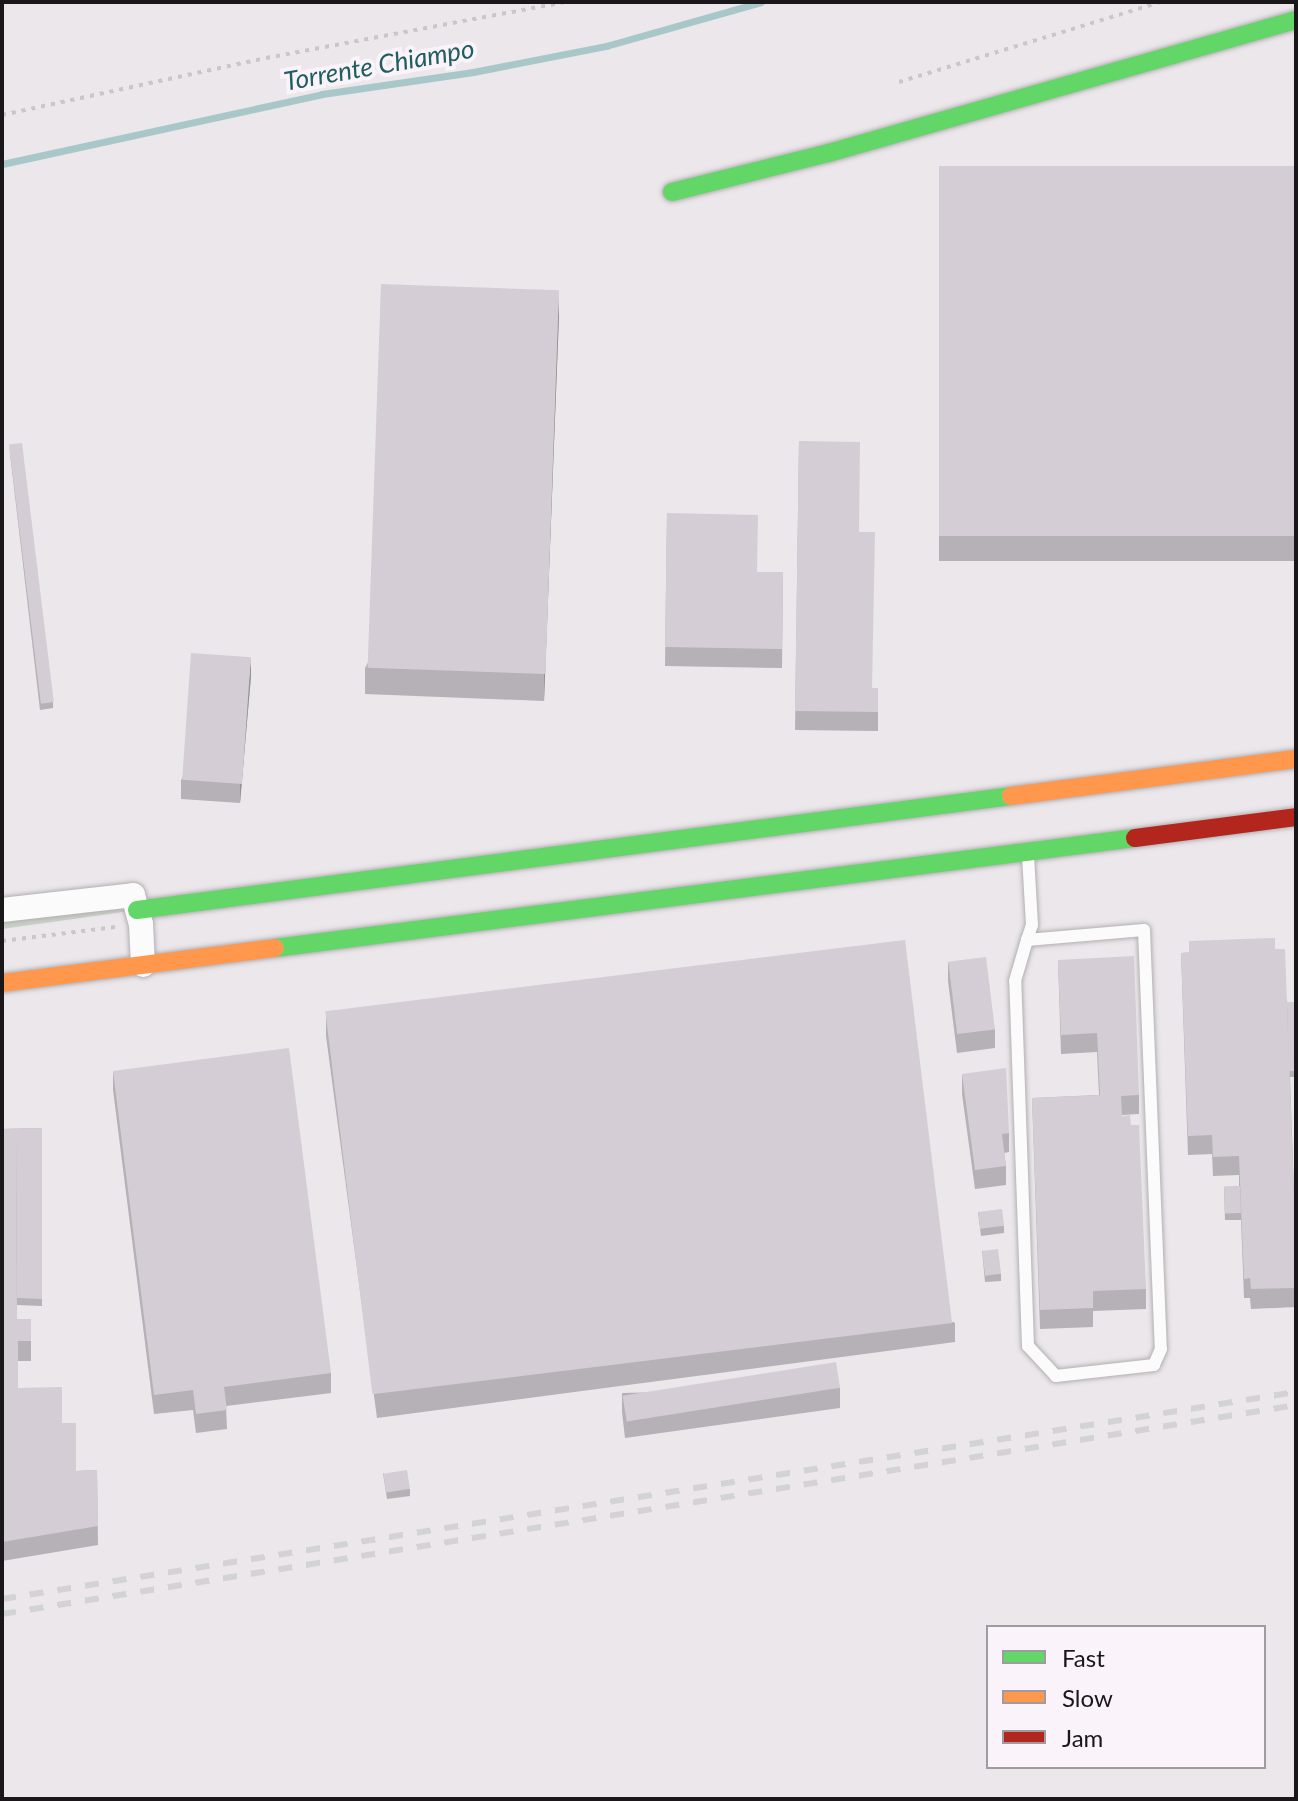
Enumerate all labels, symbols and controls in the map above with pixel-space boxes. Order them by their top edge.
water label: Torrente Chiampo [281,33,477,97]
legend [986,1625,1266,1769]
text: Fast [1062,1643,1105,1672]
text: Slow [1062,1683,1113,1712]
text: Jam [1062,1723,1103,1752]

